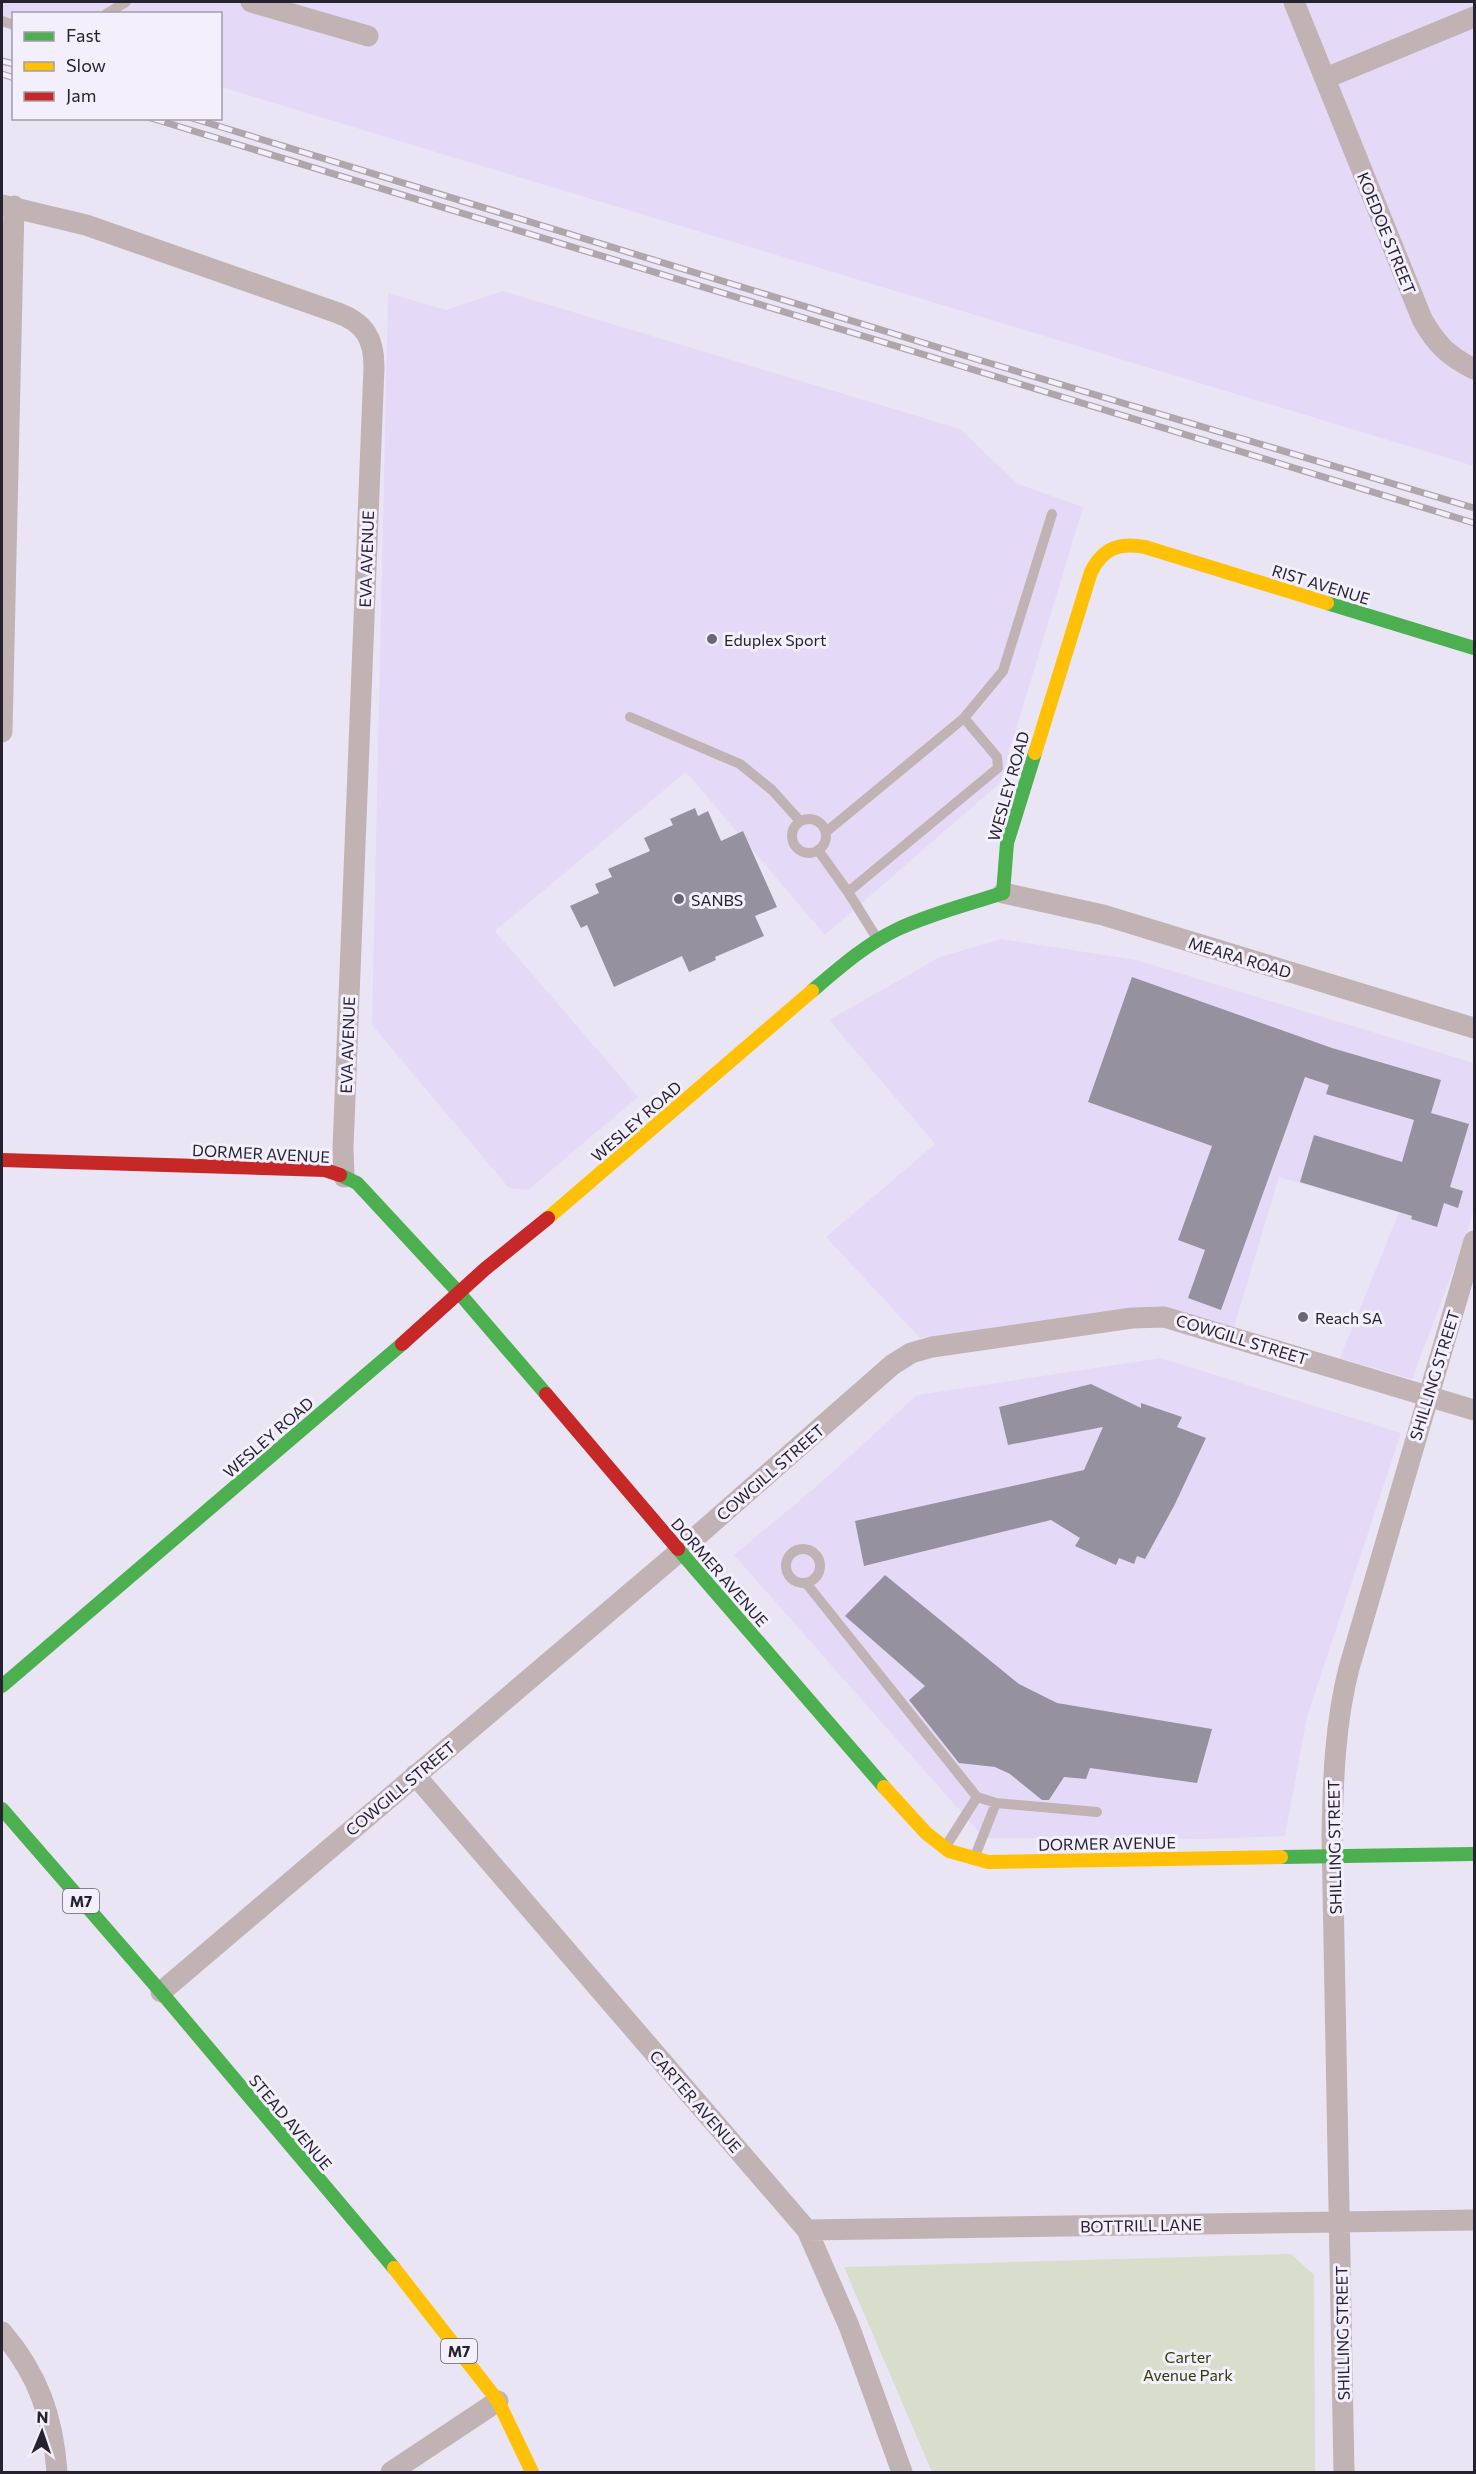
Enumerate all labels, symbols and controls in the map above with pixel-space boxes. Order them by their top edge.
legend [12,12,222,120]
text: Fast [66,24,101,46]
text: Slow [66,54,106,76]
text: Jam [66,84,96,106]
street label: KOEDOE STREET [1354,169,1420,297]
street label: EVA AVENUE [355,510,377,608]
street label: RIST AVENUE [1270,560,1372,608]
place label: Eduplex Sport [724,630,827,649]
marker: Eduplex Sport [705,632,719,646]
street label: WESLEY ROAD [983,729,1033,843]
place label: SANBS [691,890,743,909]
marker: SANBS [672,892,686,906]
street label: MEARA ROAD [1186,932,1294,982]
street label: EVA AVENUE [336,996,358,1094]
street label: WESLEY ROAD [587,1077,685,1165]
street label: DORMER AVENUE [192,1140,330,1166]
place label: Reach SA [1315,1308,1383,1327]
street label: SHILLING STREET [1405,1308,1463,1442]
street label: COWGILL STREET [1174,1310,1310,1368]
marker: Reach SA [1296,1310,1310,1324]
street label: WESLEY ROAD [219,1393,317,1481]
street label: COWGILL STREET [712,1420,828,1524]
street label: DORMER AVENUE [668,1514,772,1630]
street label: COWGILL STREET [342,1737,458,1839]
street label: SHILLING STREET [1323,1779,1345,1915]
street label: DORMER AVENUE [1038,1832,1176,1854]
road number: M7 [63,1889,99,1913]
street label: CARTER AVENUE [646,2046,746,2156]
street label: STEAD AVENUE [246,2071,336,2173]
street label: BOTTRILL LANE [1080,2214,1202,2236]
street label: SHILLING STREET [1331,2265,1353,2401]
road number: M7 [441,2339,477,2363]
park label: Carter Avenue Park [1143,2347,1233,2384]
north arrow [12,2402,72,2462]
text: N [36,2407,49,2426]

